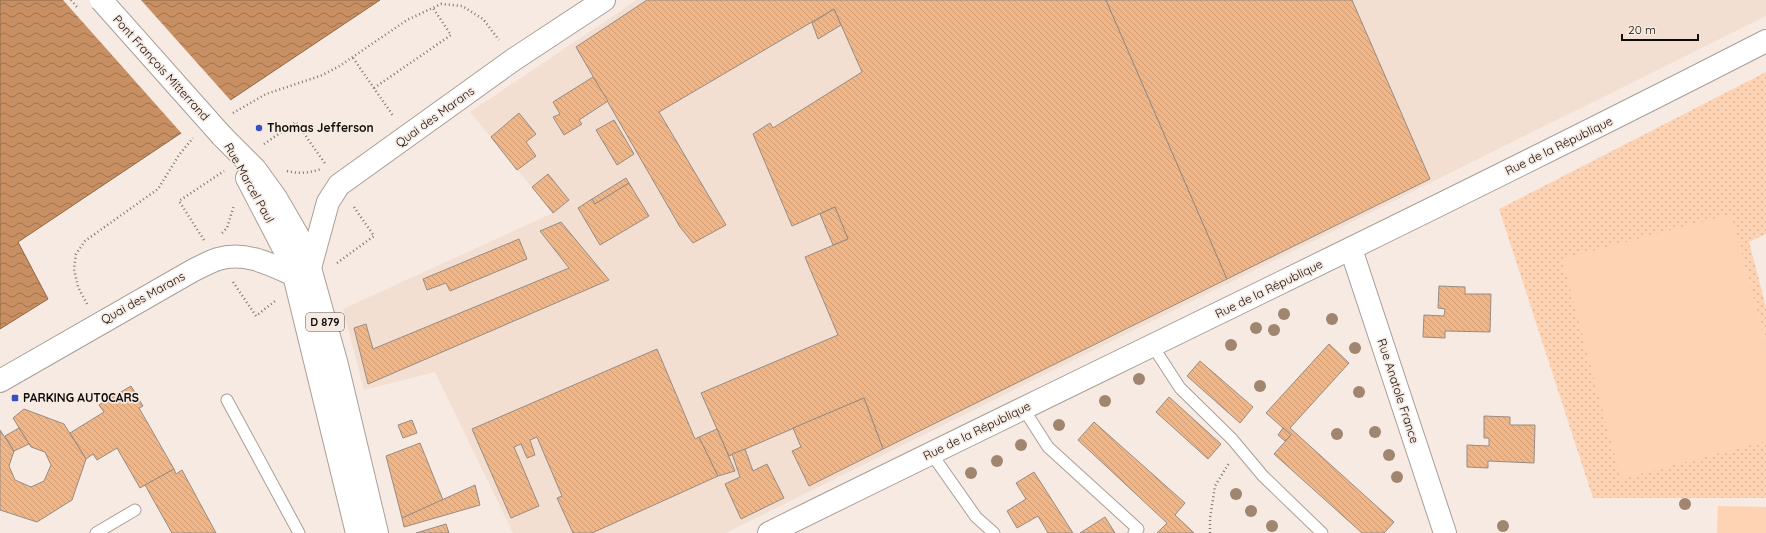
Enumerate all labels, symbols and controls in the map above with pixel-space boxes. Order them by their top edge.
street label: Pont François Mitterrand [110,12,213,124]
scale bar [1622,16,1698,42]
text: 20 m [1628,22,1656,37]
street label: Quai des Marans [392,83,477,150]
street label: Rue de la République [1503,113,1615,178]
place label: Thomas Jefferson [267,120,374,135]
marker: Thomas Jefferson [254,123,264,133]
street label: Rue Marcel Paul [221,140,278,225]
street label: Rue de la République [1213,256,1325,321]
street label: Quai des Marans [98,268,188,327]
road number: D 879 [306,313,344,331]
street label: Rue Anatole France [1374,337,1423,445]
place label: PARKING AUT0CARS [23,390,139,405]
marker: PARKING AUT0CARS [10,393,20,403]
street label: Rue de la République [921,398,1033,463]

